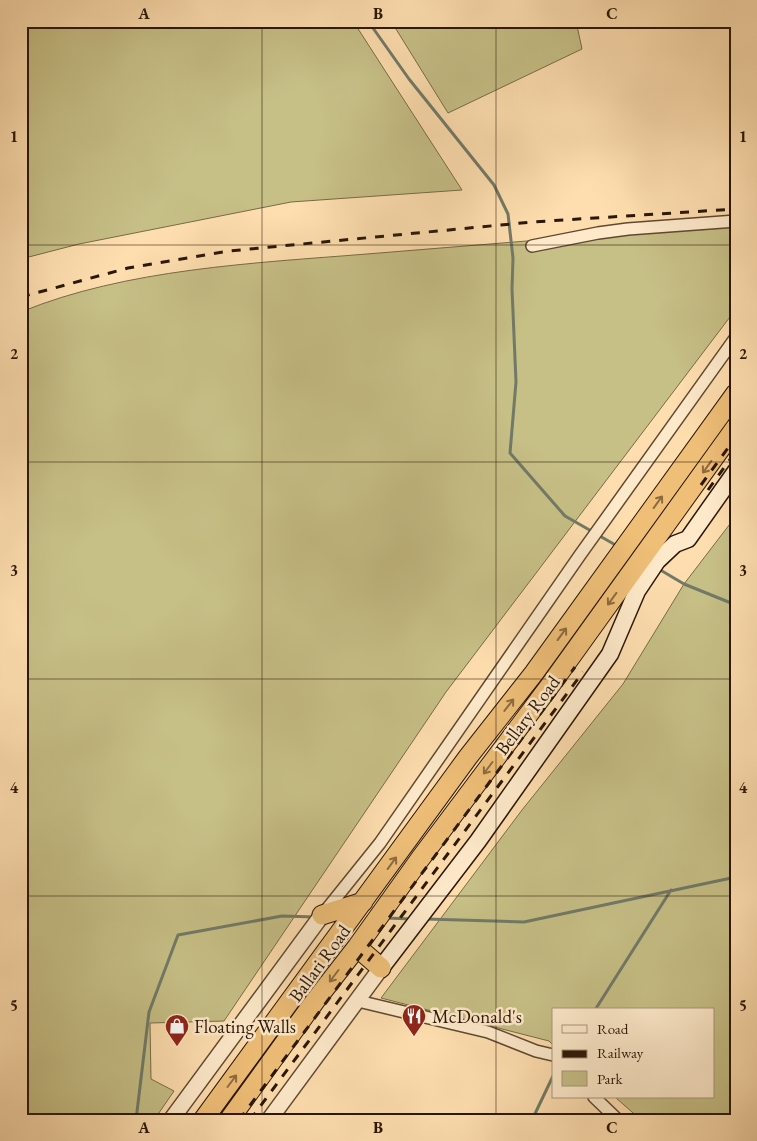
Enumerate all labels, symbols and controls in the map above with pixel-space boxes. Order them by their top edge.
text: A [137,3,150,24]
text: B [373,3,383,24]
text: C [606,3,618,24]
text: 1 [10,126,18,147]
text: 1 [739,126,747,147]
text: 2 [10,343,19,364]
text: 2 [739,343,748,364]
one-way arrow [702,460,712,474]
one-way arrow [652,496,663,509]
text: 3 [10,560,18,581]
text: 3 [739,560,747,581]
one-way arrow [607,592,618,605]
one-way arrow [557,627,568,641]
street label: Bellary Road [489,670,566,760]
one-way arrow [503,699,514,712]
one-way arrow [483,761,493,775]
text: 4 [10,777,19,798]
text: 4 [739,777,748,798]
one-way arrow [387,856,397,870]
street label: Ballari Road [283,919,356,1007]
one-way arrow [329,969,340,982]
text: 5 [10,995,18,1016]
text: 5 [739,995,747,1016]
restaurant icon: McDonald's [401,1003,427,1037]
place label: McDonald's [432,1004,522,1029]
legend [552,1008,714,1098]
shop icon: Floating Walls [164,1013,190,1047]
place label: Floating Walls [194,1014,296,1039]
text: Road [597,1019,629,1038]
text: Railway [597,1043,644,1062]
text: Park [597,1069,624,1088]
one-way arrow [227,1075,238,1088]
text: A [137,1117,150,1138]
text: B [373,1117,383,1138]
text: C [606,1117,618,1138]

